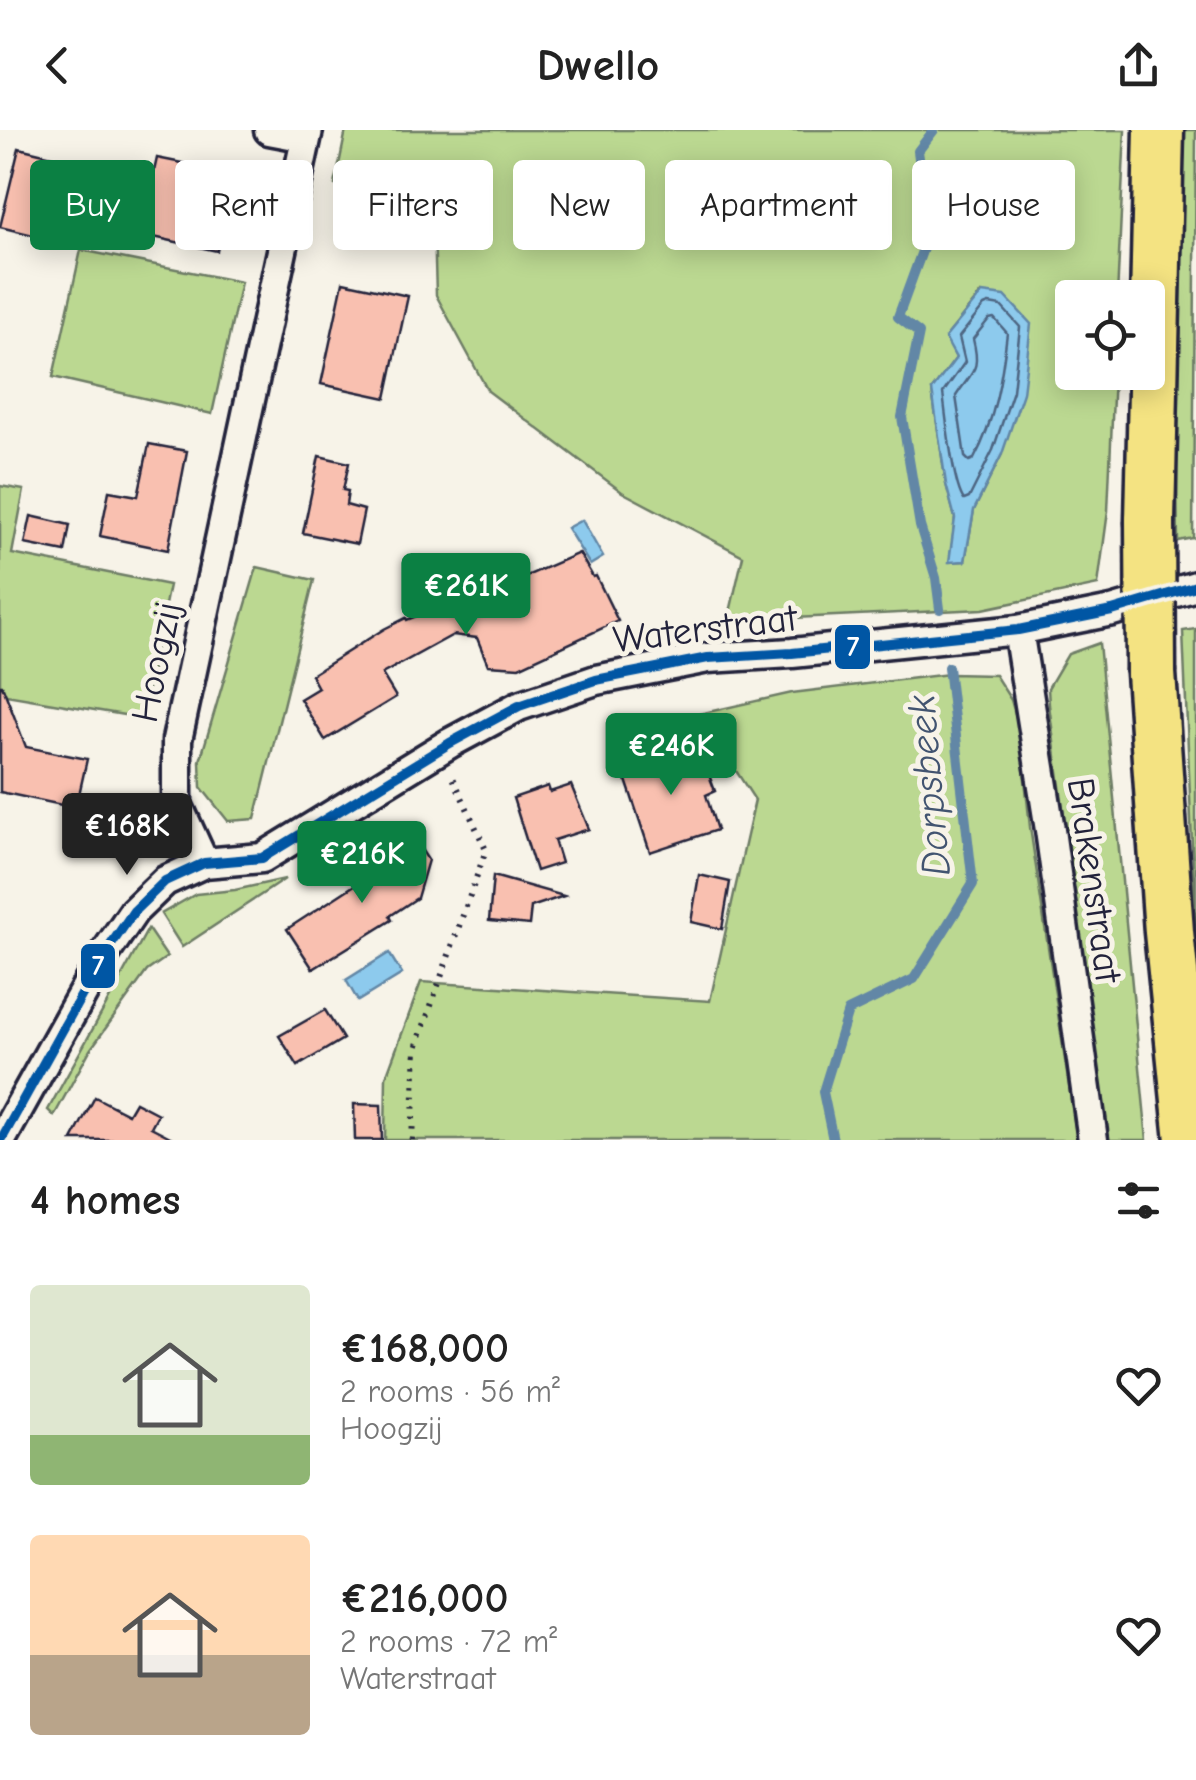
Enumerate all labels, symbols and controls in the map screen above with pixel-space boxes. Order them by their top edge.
icon: back [30,38,85,93]
icon: share [1111,38,1166,93]
text: Dwello [537,39,659,91]
chip: Buy [30,160,155,250]
chip: Rent [175,160,313,250]
chip: Filters [333,160,493,250]
chip: New [513,160,645,250]
chip: Apartment [665,160,892,250]
chip: House [912,160,1075,250]
map controls [1055,280,1165,390]
button: locate [1055,280,1165,390]
pin: €261K [396,553,536,638]
text: €261K [423,567,509,604]
street label: Waterstraat [611,596,801,662]
street label: Hoogzij [123,598,191,726]
line badge: 7 [833,623,872,671]
text: 7 [847,631,860,663]
water label: Dorpsbeek [898,693,960,878]
pin: €246K [601,713,741,798]
text: €246K [628,727,714,764]
street label: Brakenstraat [1058,775,1130,986]
pin: €168K [57,793,197,878]
text: €168K [84,807,170,844]
pin: €216K [292,821,432,906]
text: €216K [319,835,405,872]
line badge: 7 [79,942,117,990]
text: 7 [92,950,105,982]
icon: filters [1111,1173,1166,1228]
text: 4 homes [30,1176,180,1225]
text: €168,000 [340,1324,509,1373]
icon: home [110,1325,230,1445]
icon: heart [1111,1358,1166,1413]
text: 2 rooms · 56 m² [340,1373,560,1410]
text: Hoogzij [340,1410,443,1447]
text: €216,000 [340,1574,508,1623]
icon: home [110,1575,230,1695]
icon: heart [1111,1608,1166,1663]
text: 2 rooms · 72 m² [340,1623,557,1660]
text: Waterstraat [340,1660,496,1697]

